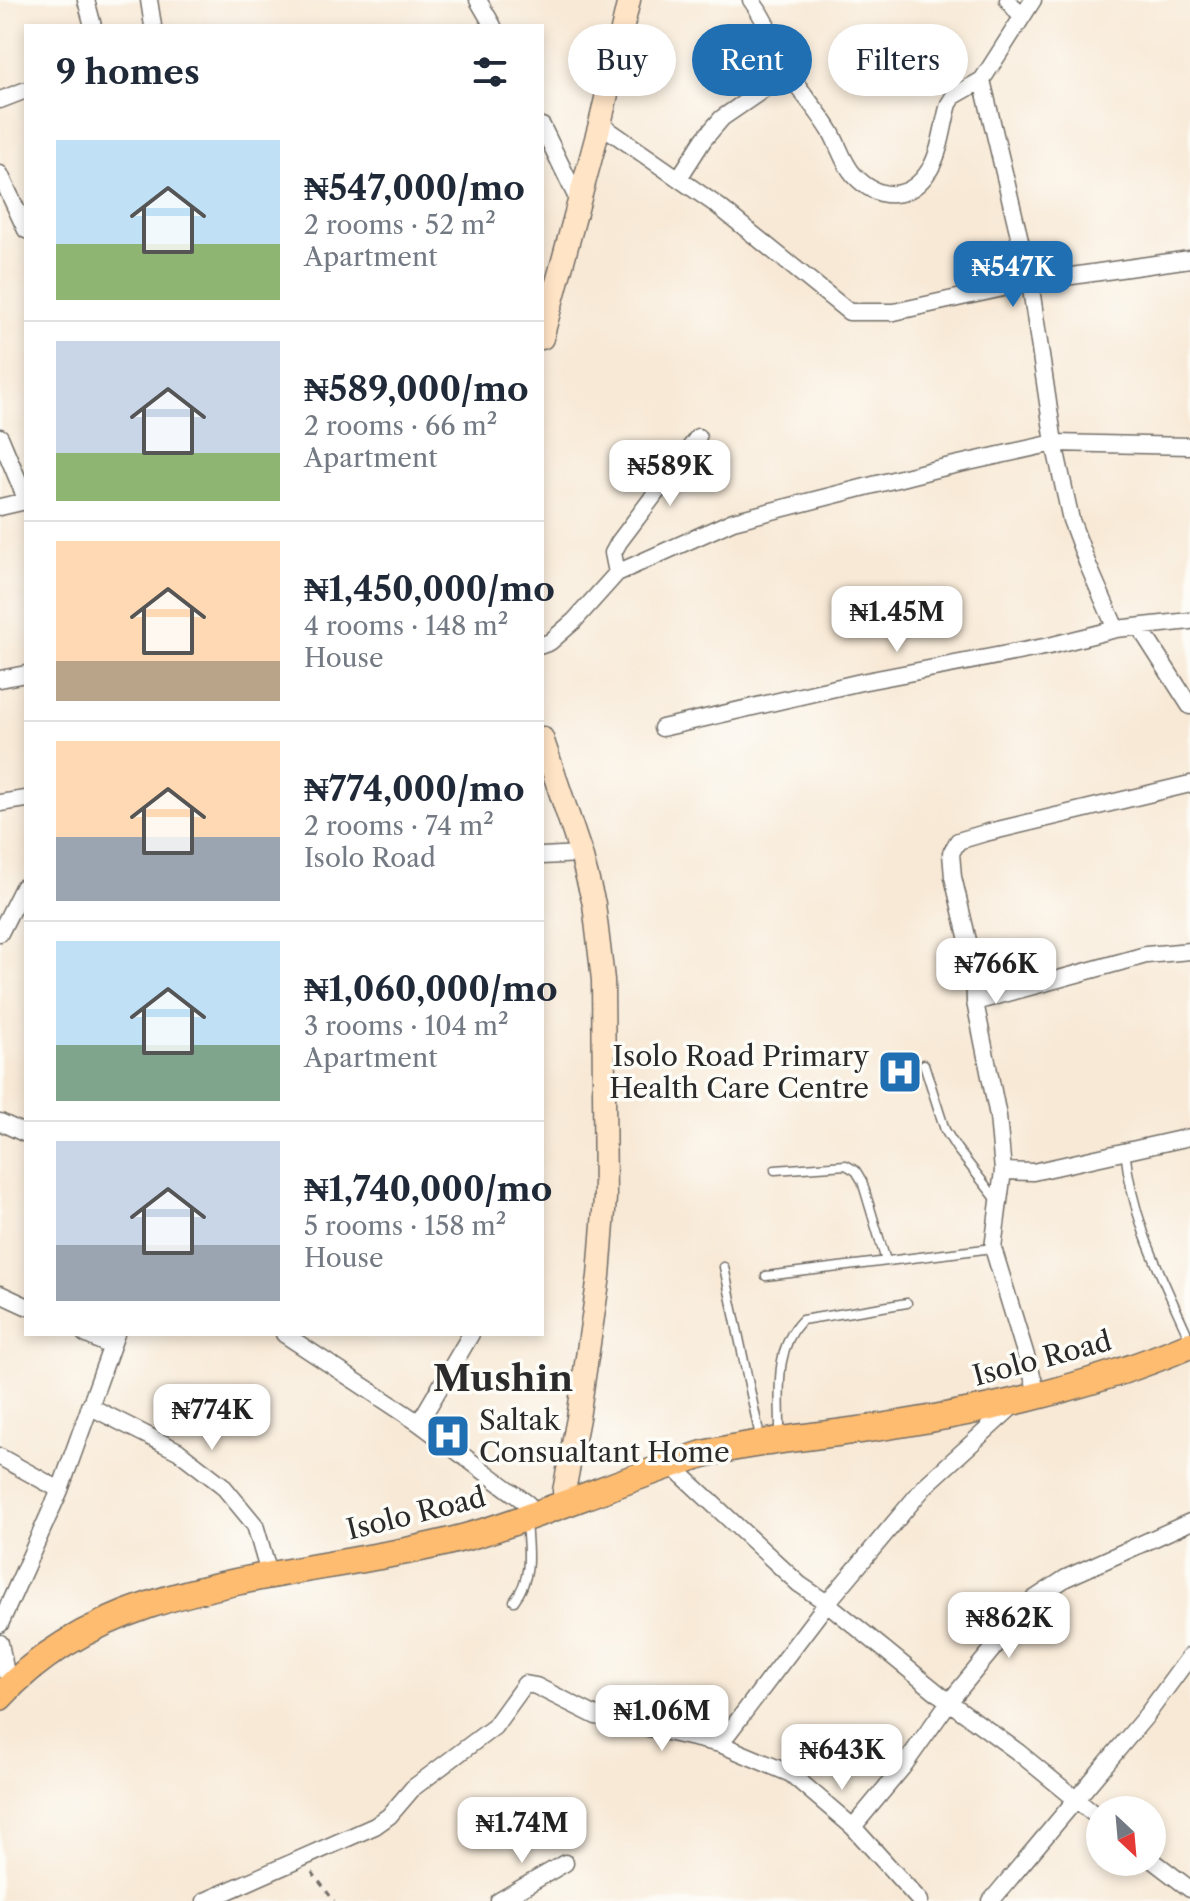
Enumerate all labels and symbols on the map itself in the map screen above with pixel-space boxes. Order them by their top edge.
pin: ₦547K [957,241,1069,309]
pin: ₦589K [614,440,726,508]
pin: ₦1.45M [832,586,962,654]
pin: ₦766K [940,938,1052,1006]
place label: Isolo Road Primary Health Care Centre [609,1039,869,1105]
hospital icon: Isolo Road Primary Health Care Centre [876,1048,924,1096]
street label: Isolo Road [969,1323,1115,1393]
district label: Mushin [433,1356,573,1400]
pin: ₦774K [156,1384,268,1452]
place label: Saltak Consualtant Home [479,1403,730,1469]
hospital icon: Saltak Consualtant Home [424,1412,472,1460]
street label: Isolo Road [343,1479,489,1547]
pin: ₦862K [953,1592,1065,1660]
pin: ₦1.06M [597,1685,727,1753]
pin: ₦643K [786,1724,898,1792]
north arrow [1086,1796,1166,1876]
pin: ₦1.74M [457,1797,587,1865]

